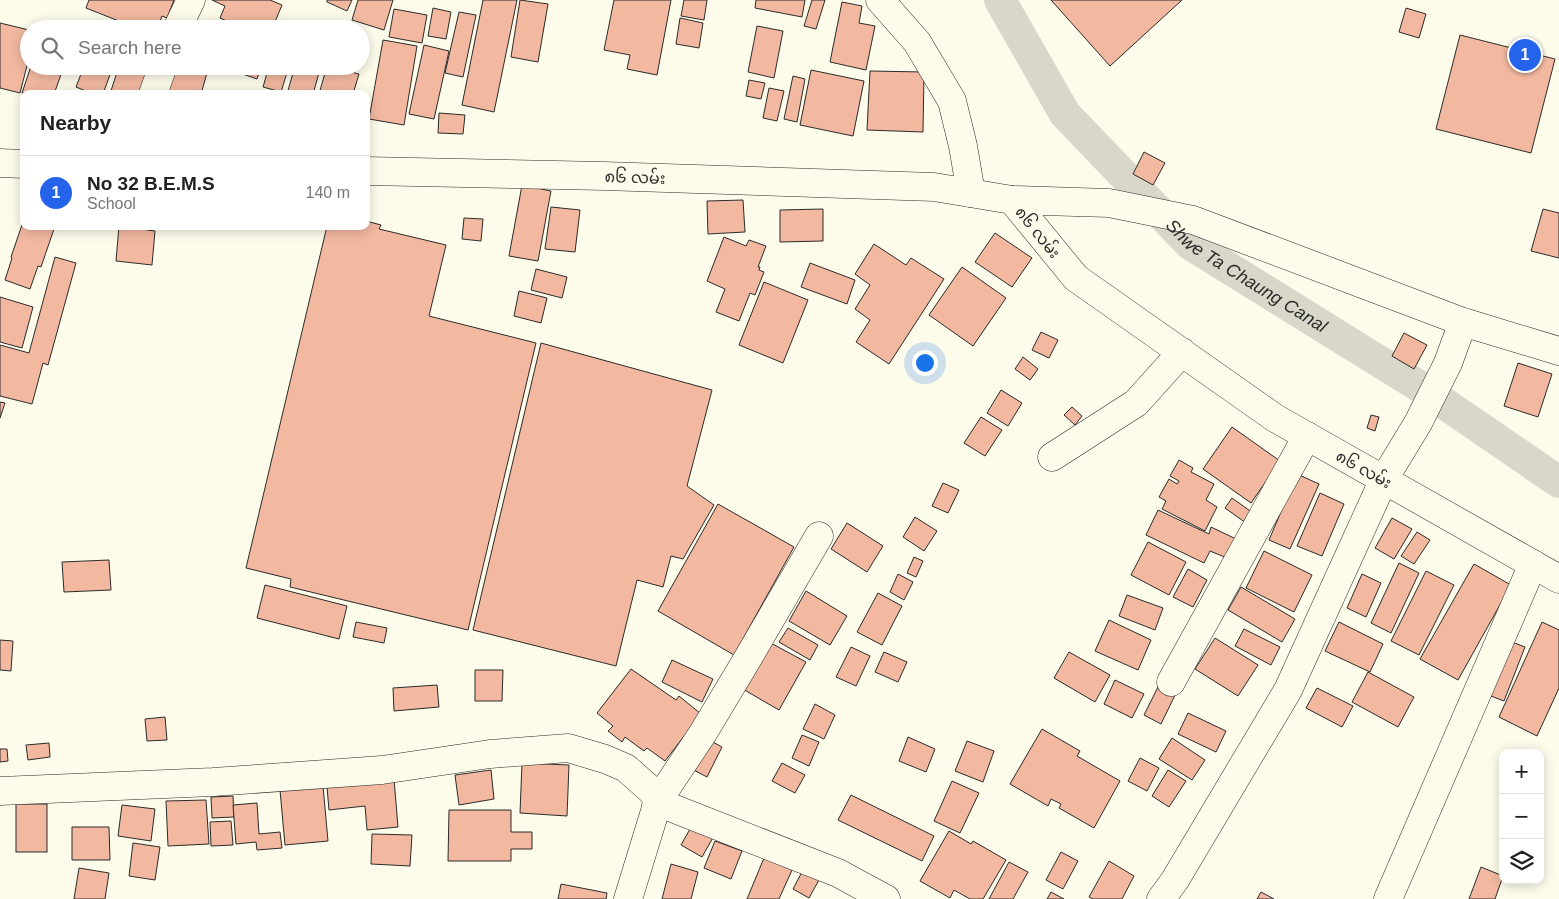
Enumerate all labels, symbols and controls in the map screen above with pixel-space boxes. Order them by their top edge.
search box [20,20,370,75]
icon: search [38,34,66,62]
pin: 1 [1509,36,1541,74]
text: Search here [78,37,182,58]
text: Nearby [40,111,111,134]
street label: ၈၆ လမ်း [604,165,666,187]
text: No 32 B.E.M.S [87,173,215,194]
text: 1 [52,184,60,201]
text: 140 m [306,184,350,201]
text: School [87,195,136,212]
street label: ၈၆ လမ်း [1012,201,1066,261]
water label: Shwe Ta Chaung Canal [1162,215,1331,337]
your location [912,350,938,376]
street label: ၈၆ လမ်း [1333,445,1396,492]
map controls [1499,749,1544,884]
button: + [1499,749,1544,794]
button: − [1499,794,1544,839]
button: layers [1499,839,1544,884]

